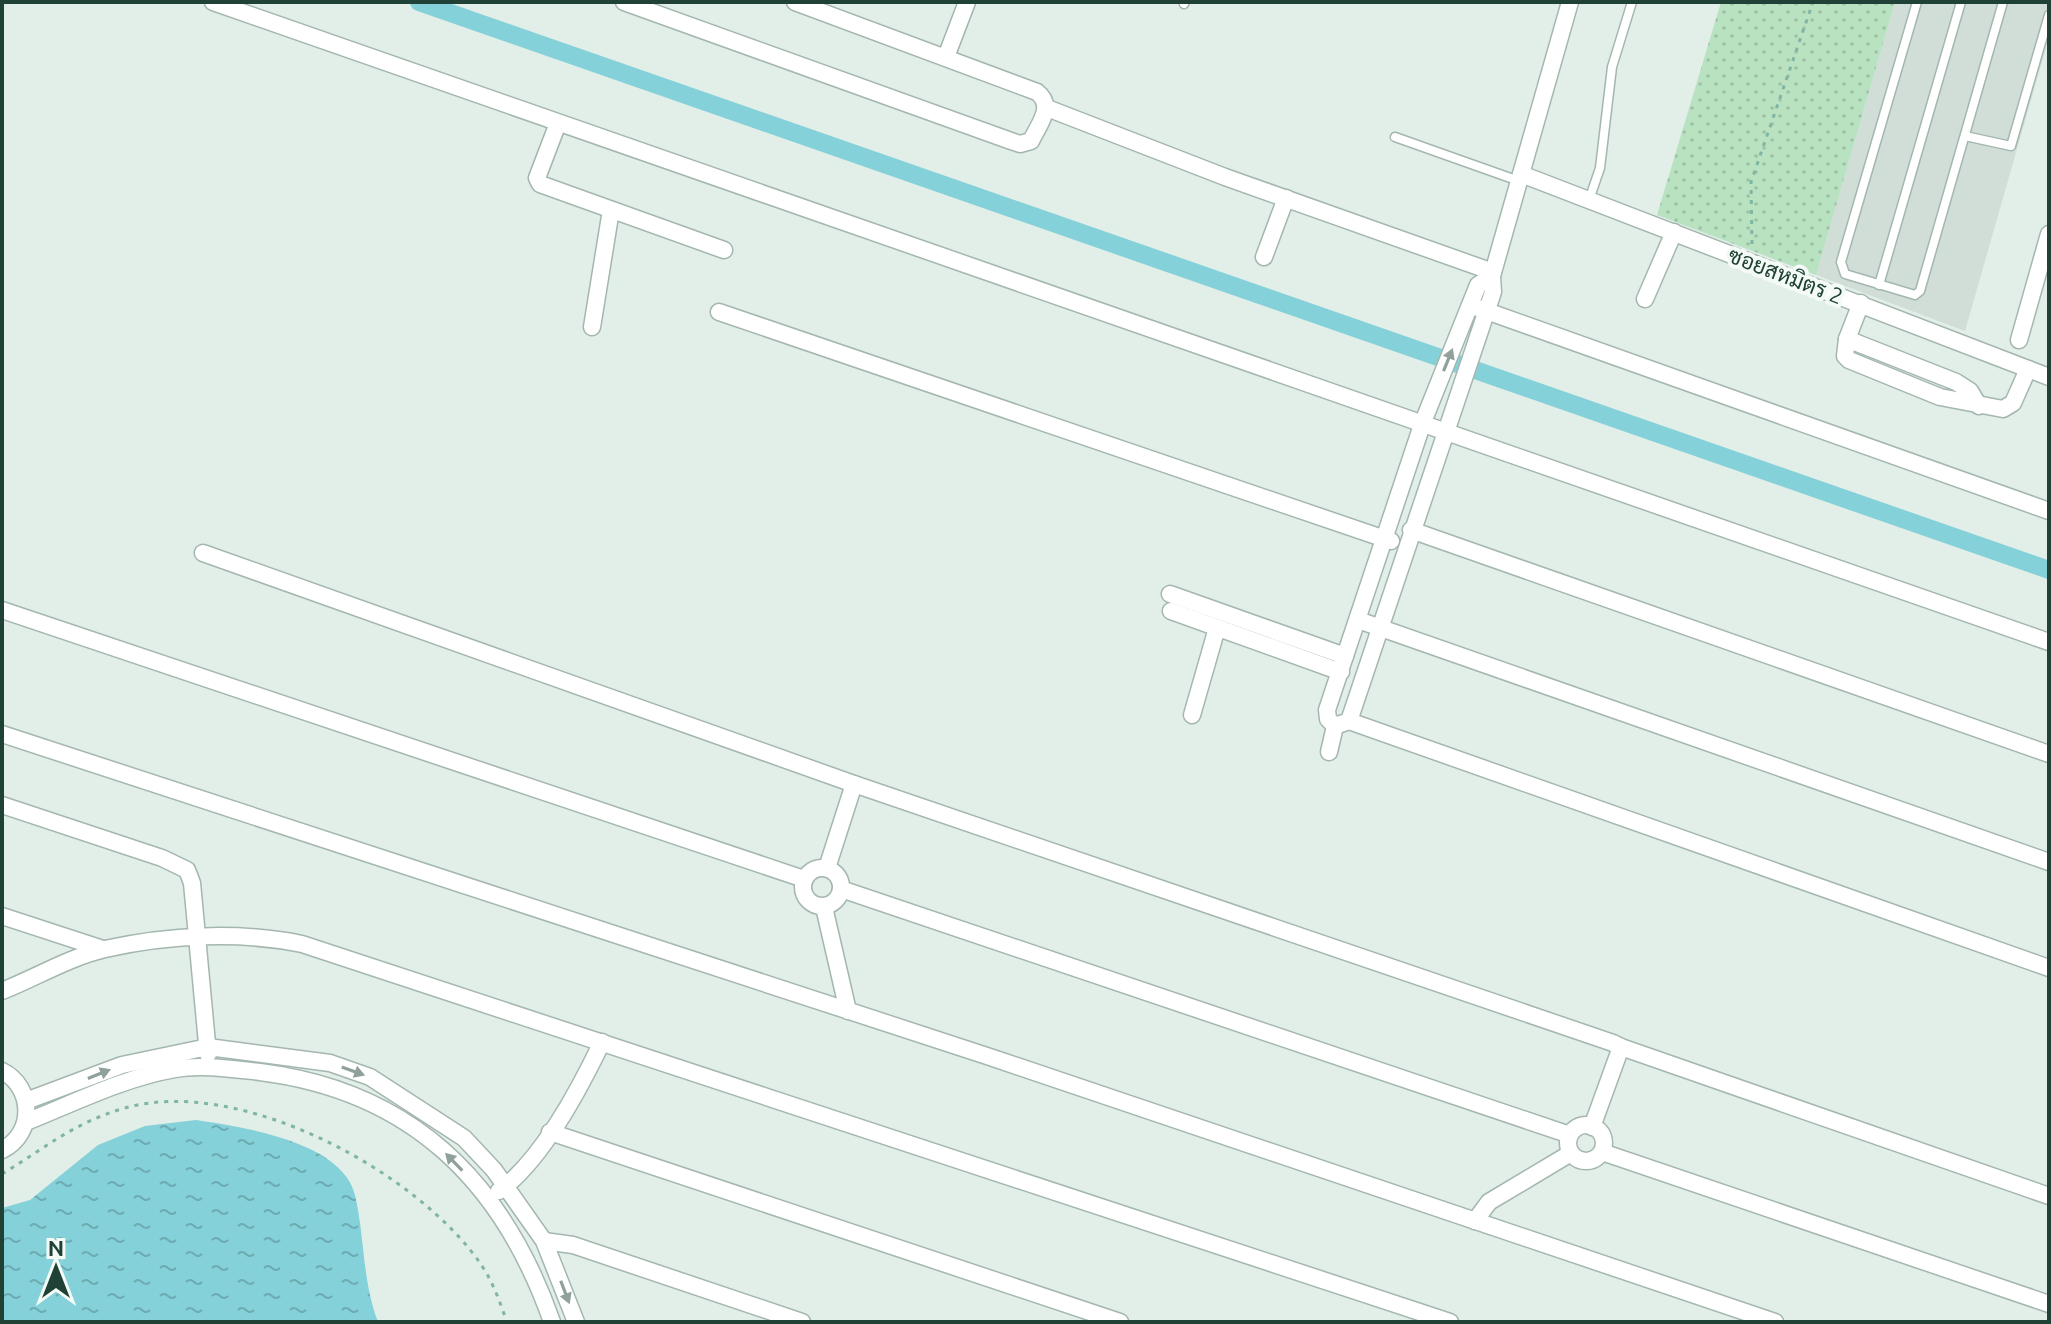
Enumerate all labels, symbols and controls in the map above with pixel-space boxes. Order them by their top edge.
street label: ซอยสหมิตร 2 [1725,242,1847,308]
one-way arrow [1441,348,1454,372]
one-way arrow [341,1066,365,1078]
one-way arrow [87,1067,111,1080]
one-way arrow [446,1153,464,1172]
north arrow [16,1228,96,1308]
text: N [48,1235,64,1260]
one-way arrow [559,1280,572,1304]

